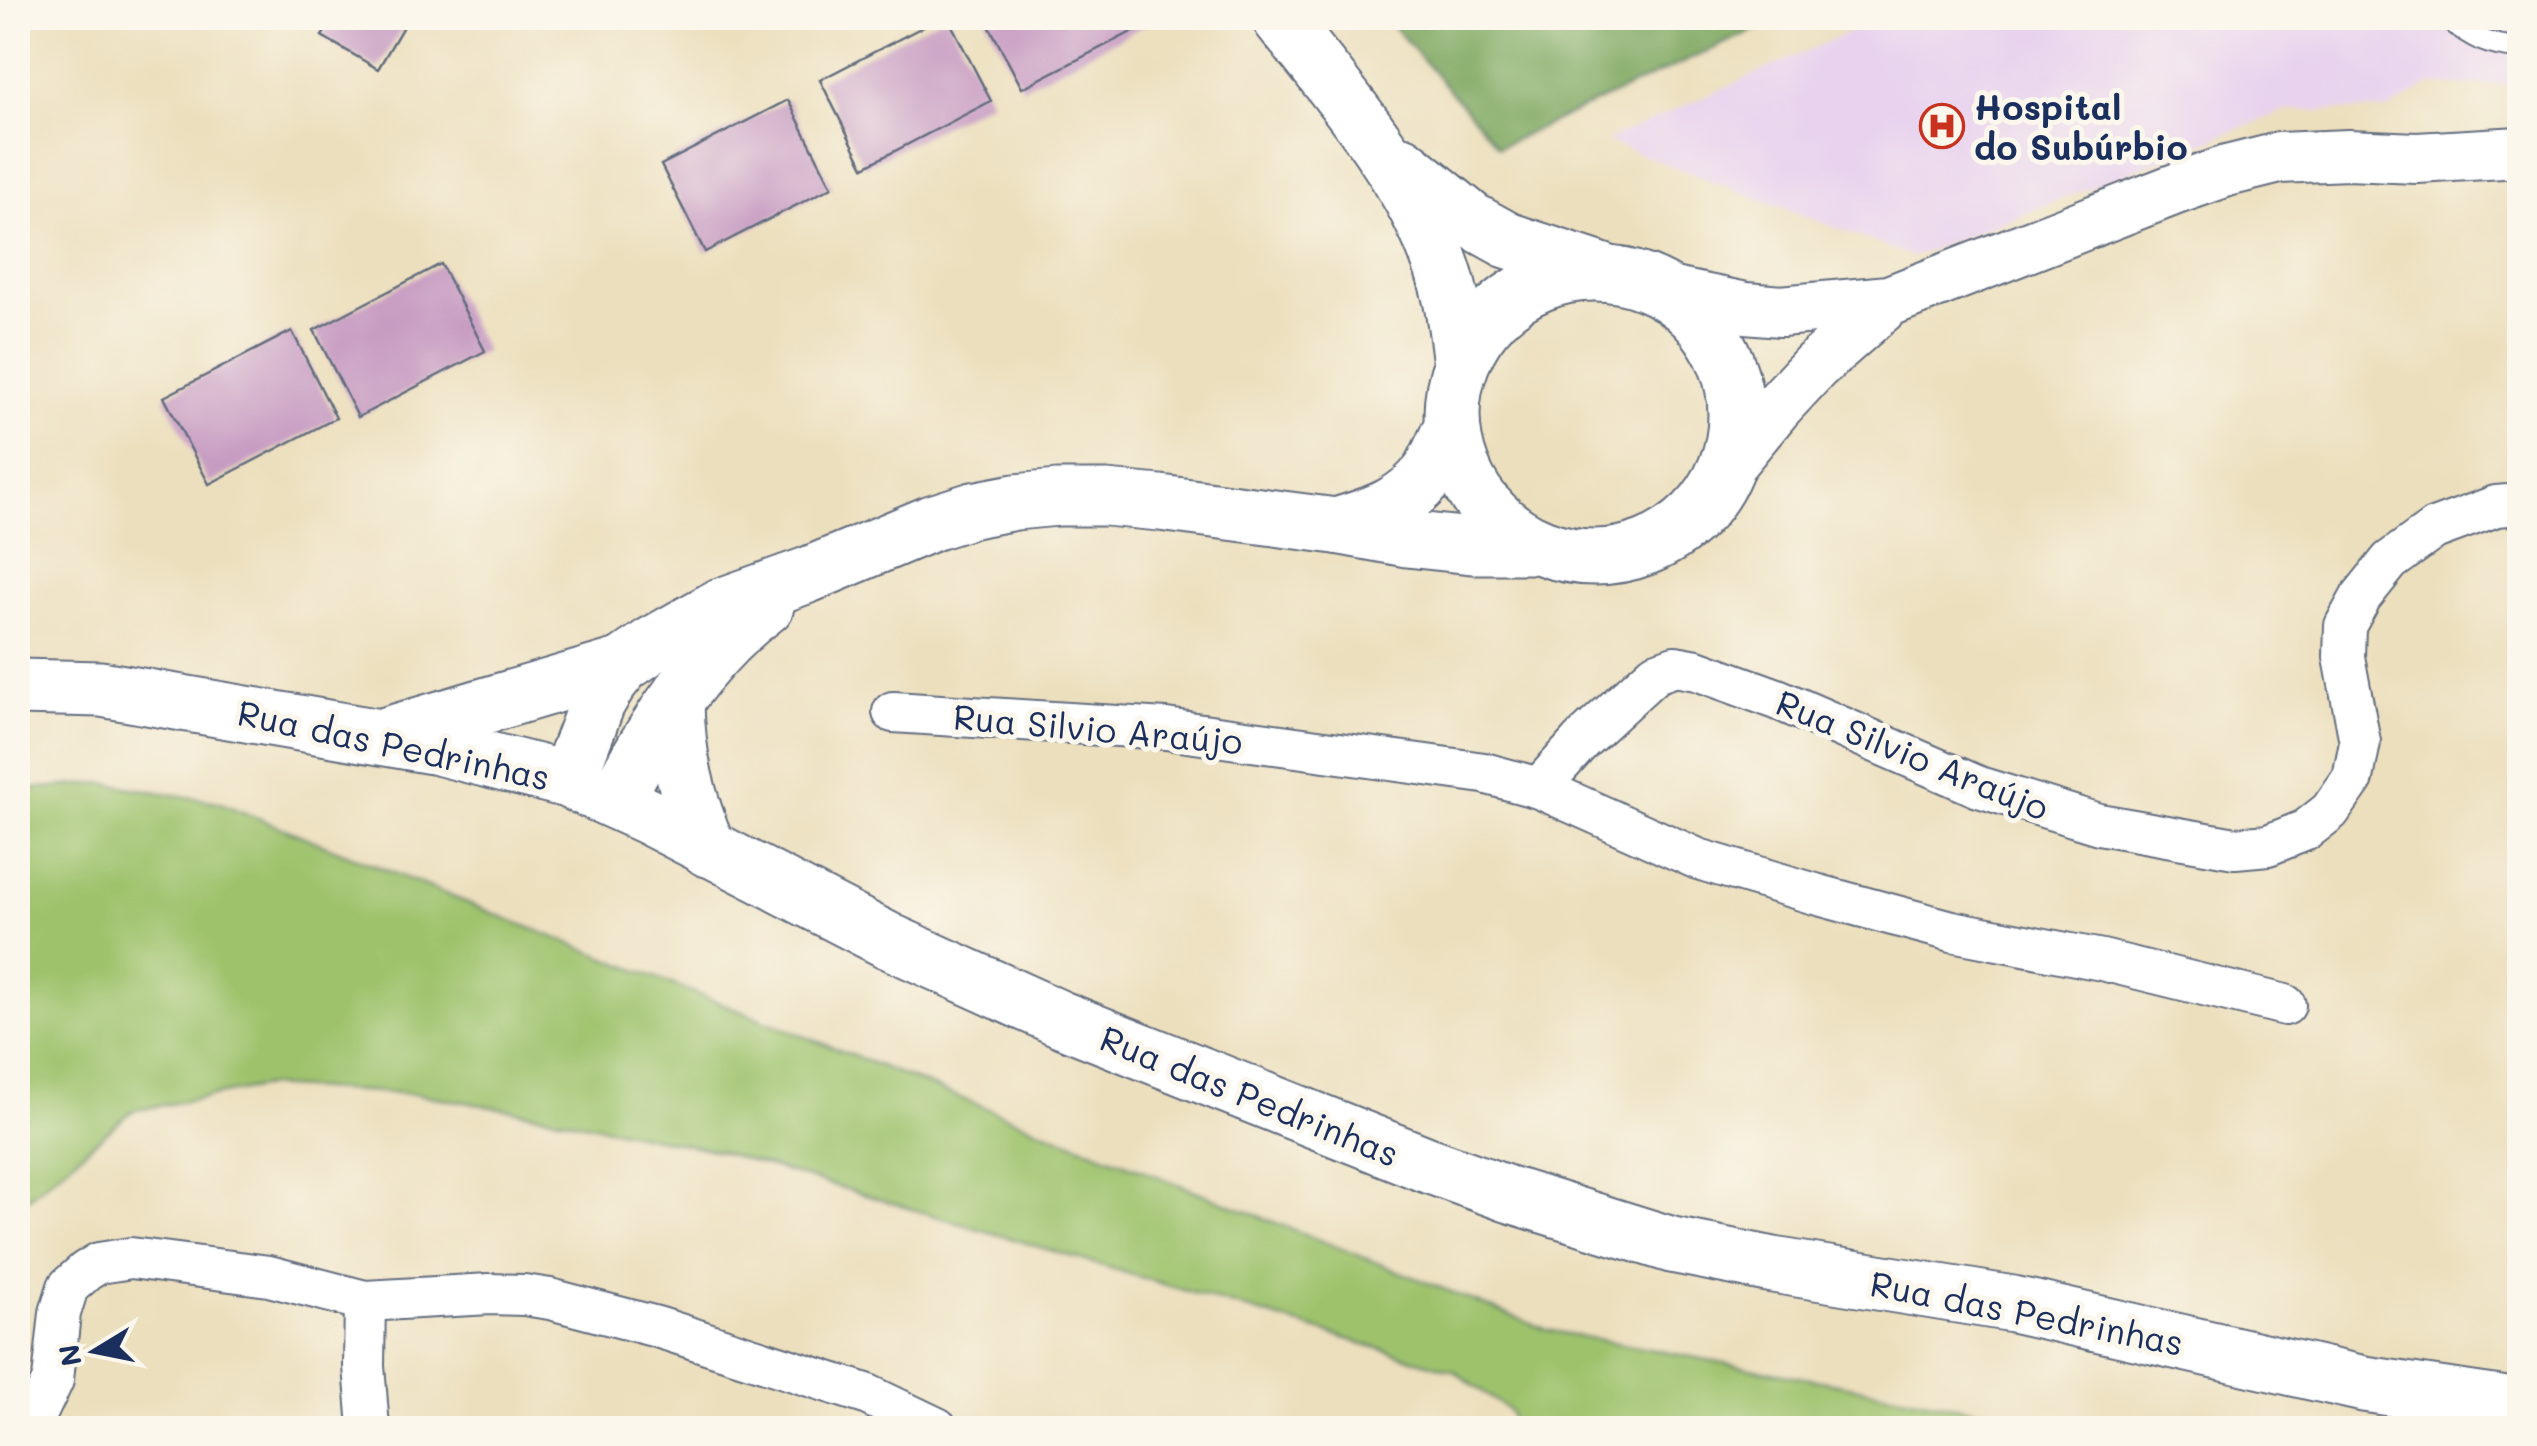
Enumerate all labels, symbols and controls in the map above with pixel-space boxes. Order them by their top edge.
place label: Hospital do Subúrbio [1974,83,2188,169]
hospital icon: Hospital do Subúrbio [1919,103,1965,149]
street label: Rua Silvio Araújo [1770,678,2056,830]
street label: Rua das Pedrinhas [234,688,554,800]
street label: Rua Silvio Araújo [951,692,1245,764]
street label: Rua das Pedrinhas [1094,1014,1406,1176]
street label: Rua das Pedrinhas [1866,1259,2188,1365]
north arrow [45,1301,145,1401]
text: N [50,1342,89,1369]

